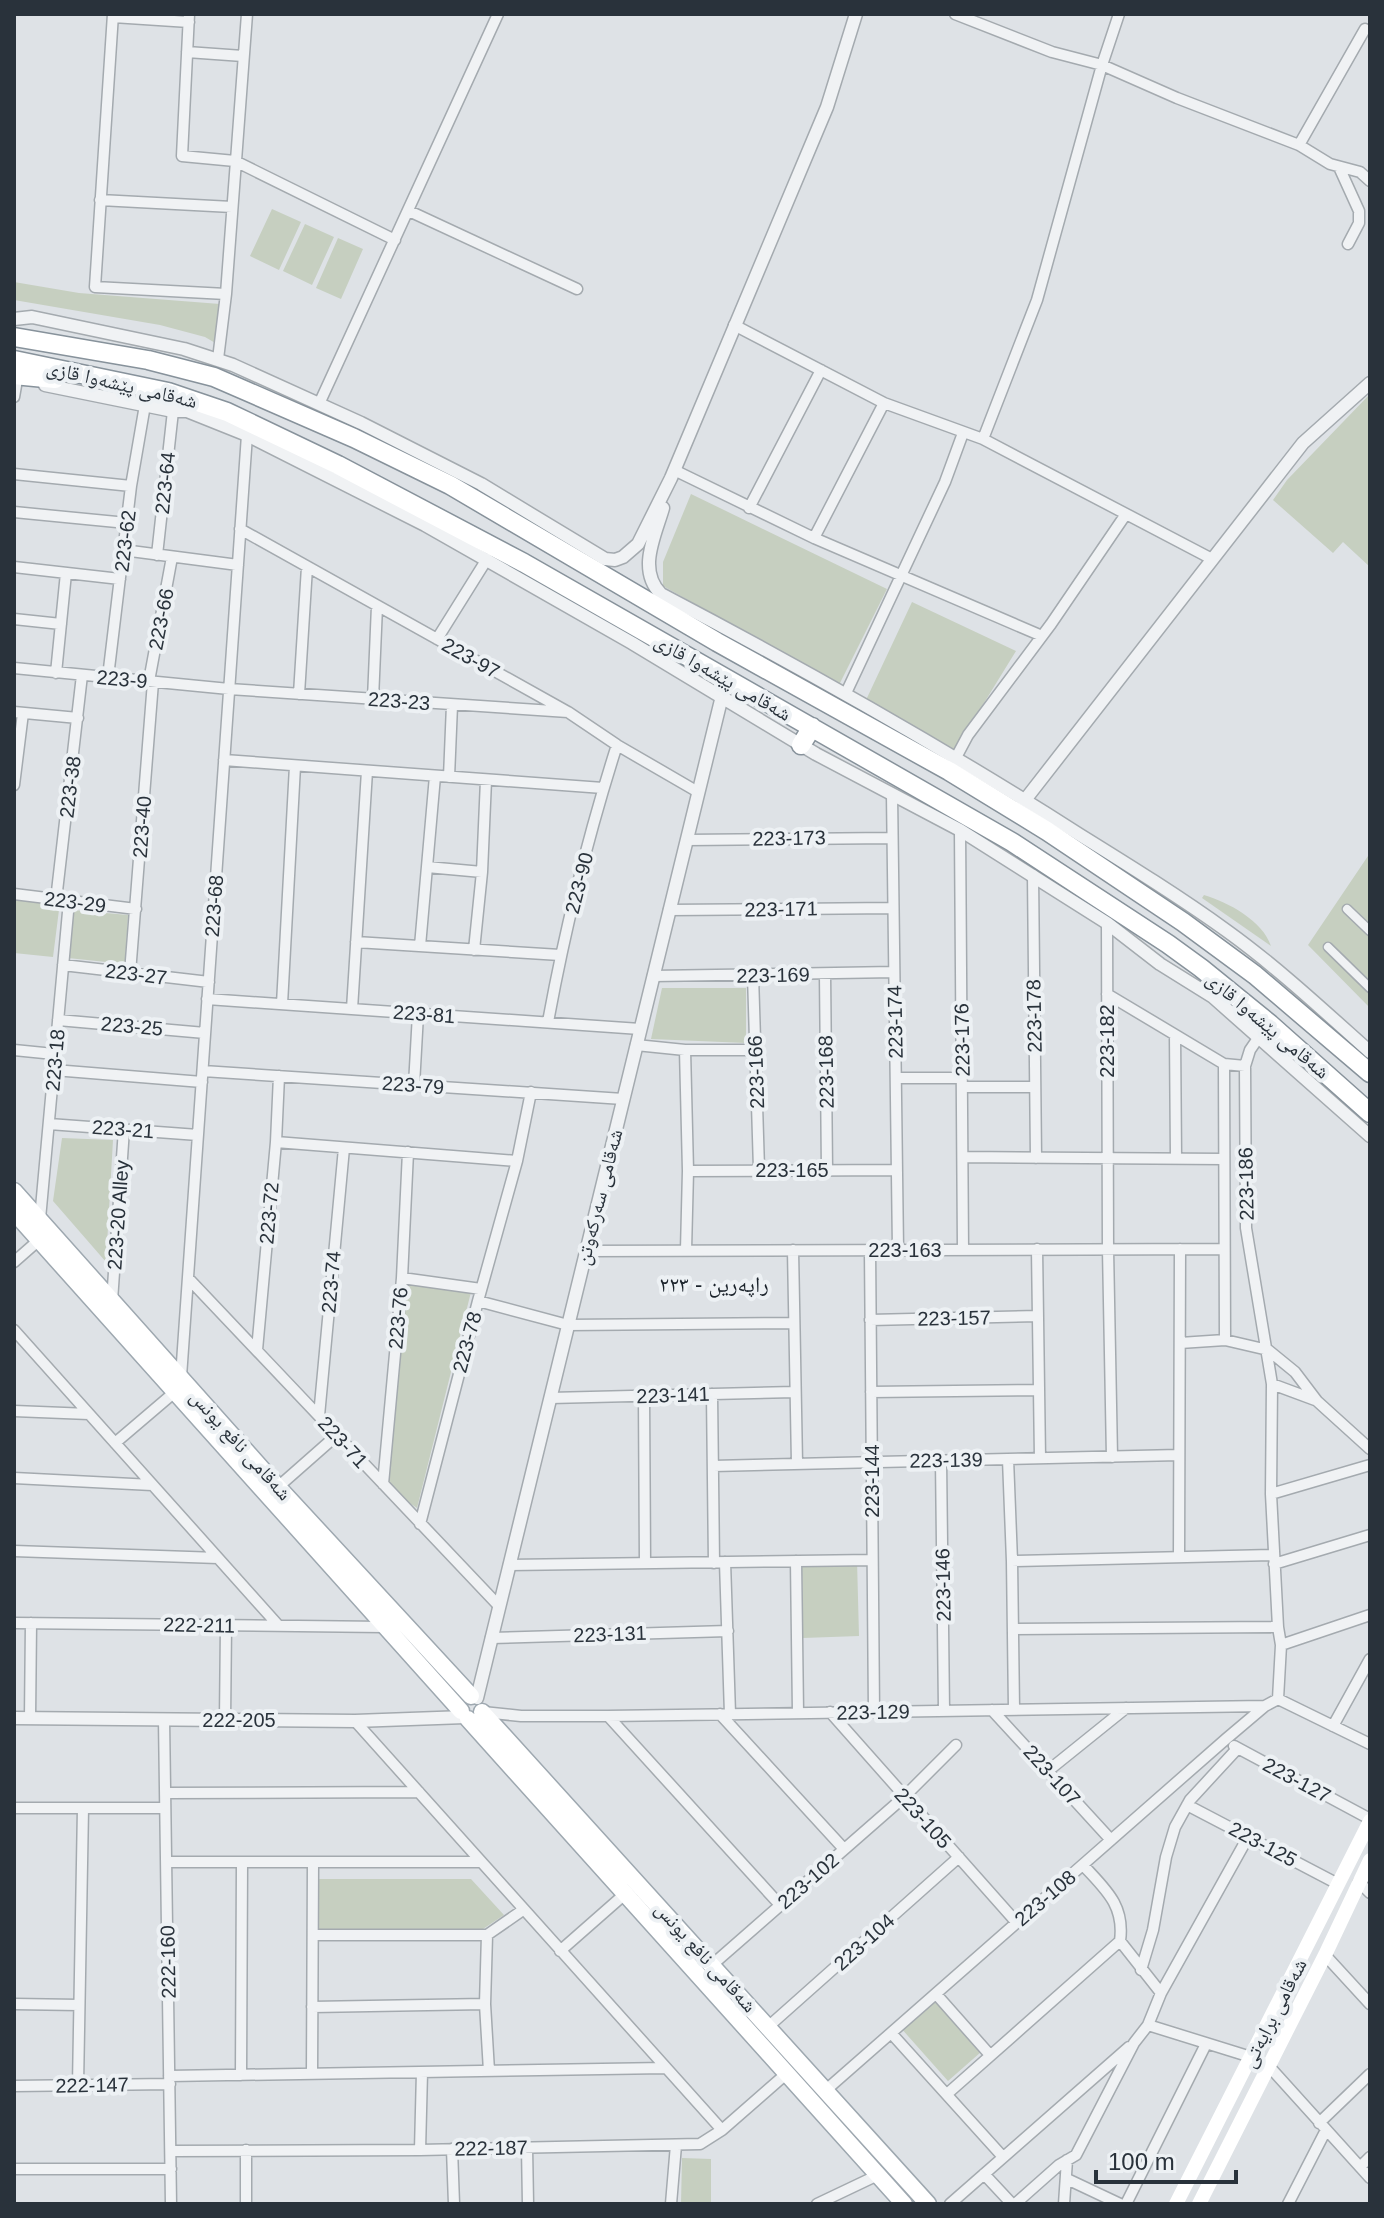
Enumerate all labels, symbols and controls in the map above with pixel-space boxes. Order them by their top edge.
street label: شەقامی پێشەوا قازی [44,356,199,413]
street label: 223-64 [151,451,179,515]
street label: 223-62 [110,509,140,573]
street label: 223-66 [144,586,178,652]
street label: شەقامی پێشەوا قازی [650,629,795,726]
street label: 223-97 [438,633,504,683]
street label: 223-9 [96,666,148,692]
street label: 223-23 [367,688,431,714]
street label: 223-38 [55,755,85,819]
street label: 223-40 [129,795,155,859]
street label: 223-173 [752,826,826,850]
street label: 223-90 [561,850,597,916]
street label: 223-68 [201,874,227,938]
street label: 223-29 [43,887,107,917]
street label: 223-171 [744,897,818,921]
street label: 223-27 [104,959,168,989]
street label: 223-169 [736,963,810,987]
street label: شەقامی پێشەوا قازی [1201,967,1334,1084]
street label: 223-178 [1022,979,1046,1053]
street label: 223-174 [883,985,907,1059]
street label: 223-81 [392,1001,456,1027]
street label: 223-176 [950,1003,974,1077]
street label: 223-182 [1096,1004,1118,1078]
street label: 223-25 [100,1012,164,1040]
street label: 223-18 [41,1028,69,1092]
street label: 223-166 [744,1035,768,1109]
street label: 223-168 [814,1035,838,1109]
street label: 223-79 [381,1072,445,1098]
street label: 223-21 [91,1116,155,1142]
street label: شەقامی سەرکەوتن [571,1127,627,1267]
street label: 223-186 [1234,1147,1258,1221]
street label: 223-20 Alley [103,1159,133,1271]
street label: 223-165 [755,1159,829,1181]
street label: 223-72 [255,1181,283,1245]
street label: 223-163 [868,1239,942,1261]
street label: 223-74 [317,1250,345,1314]
district label: راپەرین - ٢٢٣ [659,1272,769,1298]
street label: 223-76 [384,1286,412,1350]
street label: 223-157 [917,1306,991,1330]
street label: 223-78 [448,1309,486,1375]
street label: 223-141 [636,1383,710,1407]
street label: شەقامی نافع یونس [184,1386,296,1506]
street label: 223-71 [314,1412,372,1472]
street label: 223-144 [861,1444,883,1518]
street label: 223-139 [909,1448,983,1472]
street label: 223-146 [931,1548,955,1622]
street label: 222-211 [163,1613,235,1637]
street label: 223-131 [573,1622,647,1646]
street label: 223-129 [836,1700,910,1724]
street label: 222-205 [202,1709,276,1731]
street label: 223-107 [1019,1740,1085,1810]
street label: 223-127 [1259,1753,1335,1807]
street label: 223-105 [890,1783,956,1853]
street label: 223-125 [1225,1817,1301,1871]
street label: 223-102 [773,1849,843,1913]
street label: 223-108 [1010,1866,1080,1930]
street label: شەقامی نافع یونس [649,1898,761,2018]
street label: 223-104 [829,1909,899,1975]
street label: 222-160 [156,1925,180,1999]
street label: شەقامی برایەتی [1237,1955,1312,2071]
street label: 222-147 [55,2073,129,2097]
scale bar [1096,2134,1236,2184]
street label: 222-187 [454,2136,528,2160]
text: 100 m [1108,2148,1175,2175]

